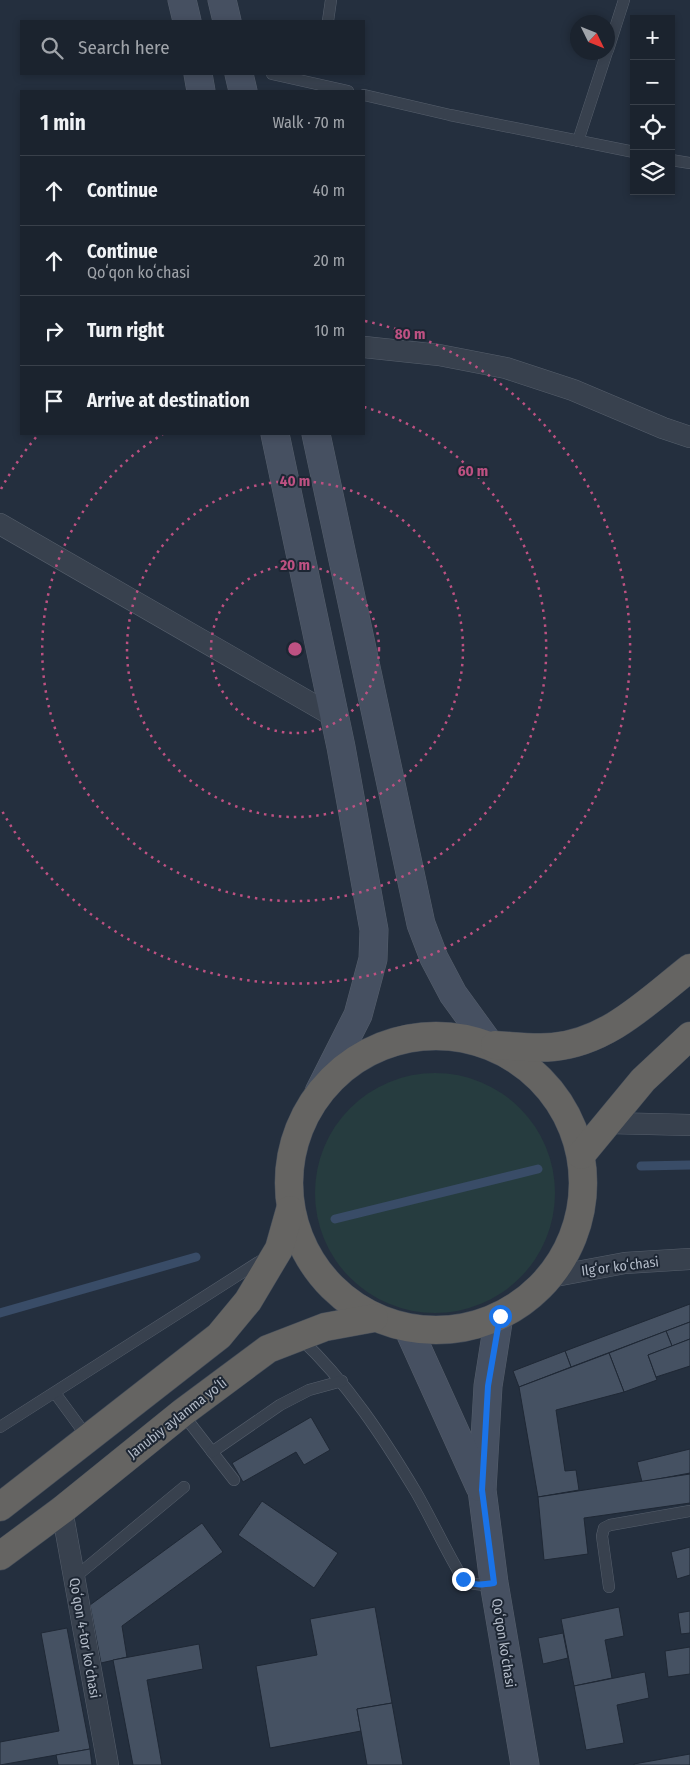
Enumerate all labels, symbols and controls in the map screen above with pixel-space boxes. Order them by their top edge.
north arrow [570,15,615,60]
map controls [630,15,675,195]
button: + [630,15,675,60]
search box [20,20,365,75]
icon: search [38,34,66,62]
text: Search here [78,36,170,59]
button: − [630,60,675,105]
button: locate [630,105,675,150]
text: 1 min [40,110,86,136]
text: Walk · 70 m [273,113,345,132]
button: layers [630,150,675,195]
icon: ahead [40,177,68,205]
text: Continue [87,179,158,202]
text: 40 m [313,181,345,200]
text: Continue [87,240,158,263]
icon: ahead [40,247,68,275]
text: 20 m [314,251,345,270]
text: Qoʻqon koʻchasi [87,263,190,282]
icon: right [40,317,68,345]
text: Turn right [87,319,164,342]
text: 10 m [314,321,345,340]
text: 80 m [395,325,425,343]
icon: arrive [40,387,68,415]
text: Arrive at destination [87,389,250,412]
text: 60 m [458,462,488,480]
text: 40 m [280,472,310,490]
text: 20 m [279,556,310,574]
centre of rings [286,640,304,658]
street label: Ilgʻor koʻchasi [580,1253,660,1280]
route start [489,1305,512,1328]
street label: Janubiy aylanma yoʻli [124,1374,230,1462]
route end [452,1568,475,1591]
street label: Qoʻqon 4-tor koʻchasi [66,1577,103,1700]
street label: Qoʻqon koʻchasi [488,1597,519,1689]

